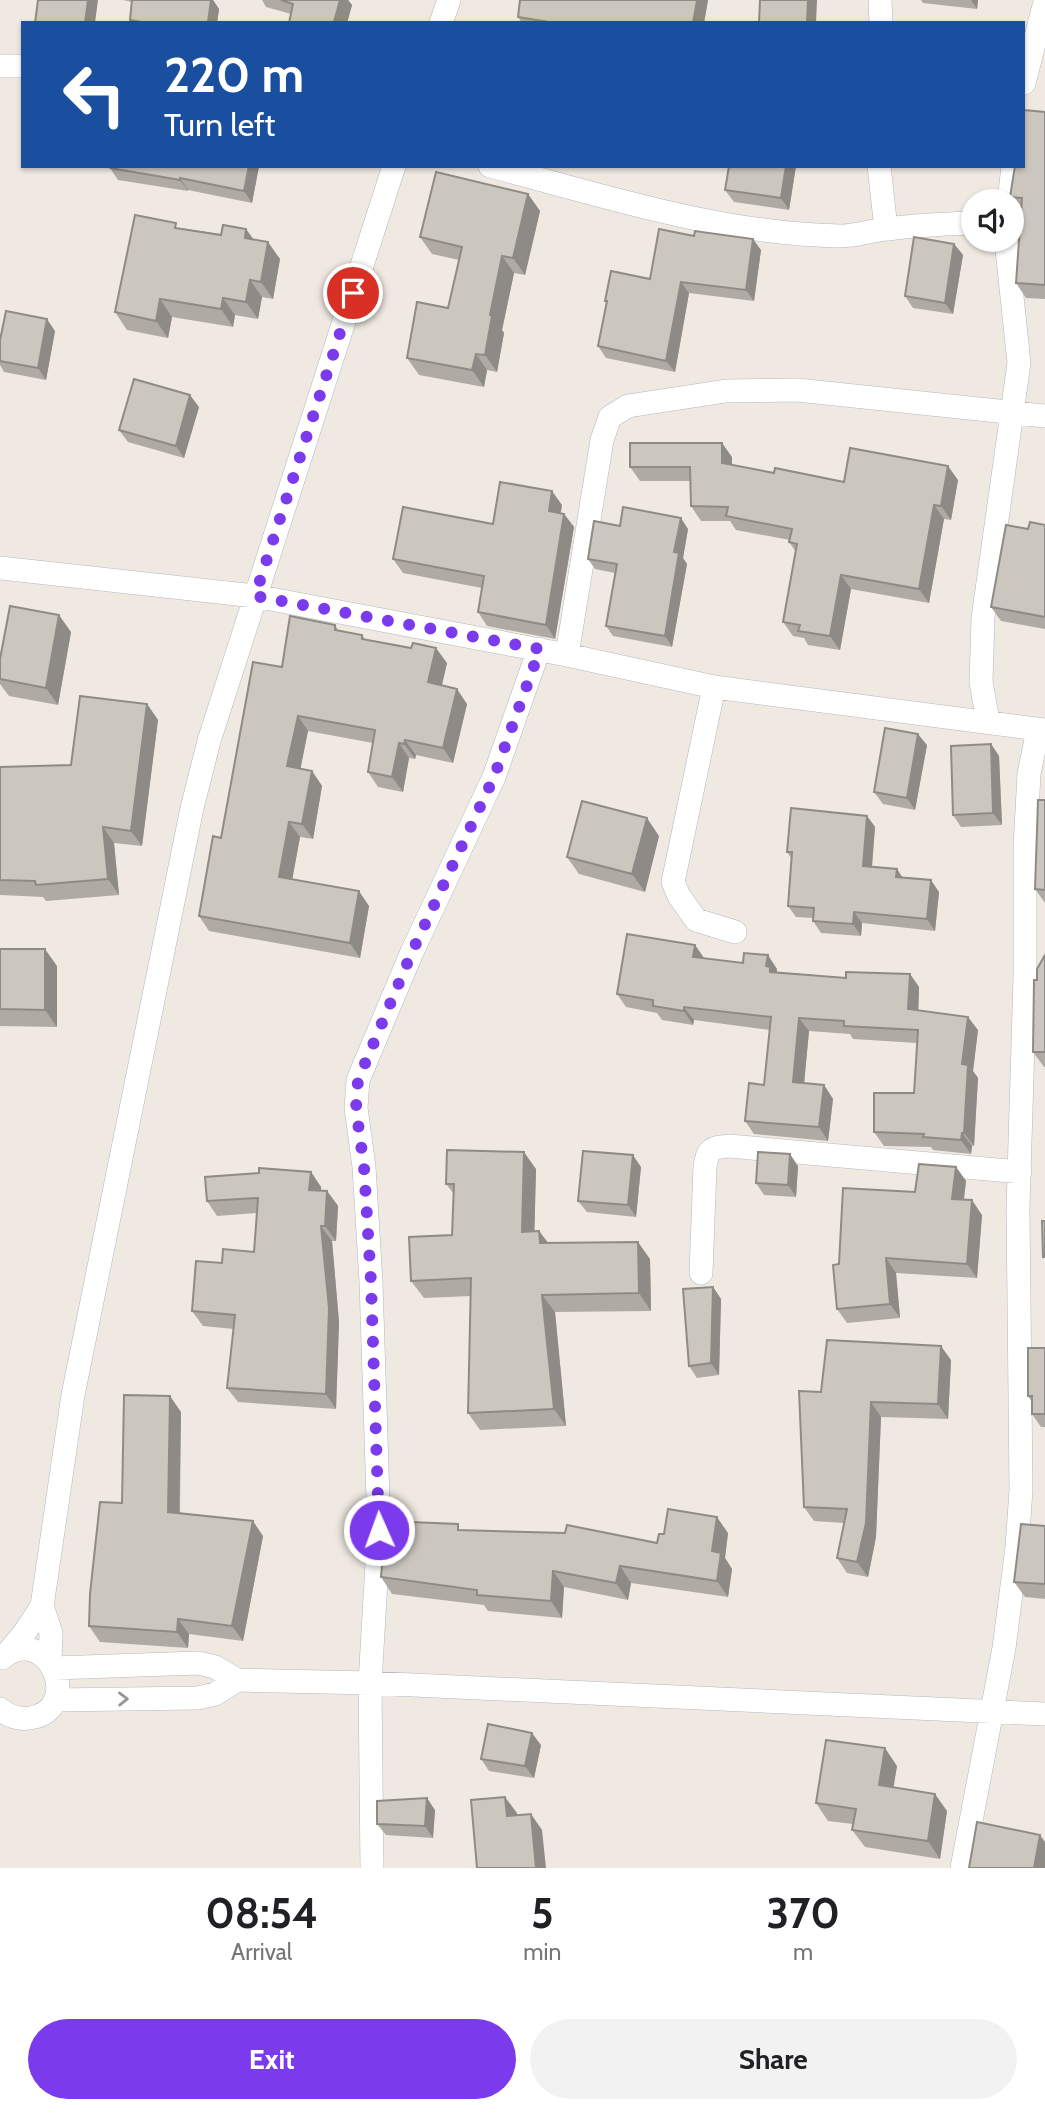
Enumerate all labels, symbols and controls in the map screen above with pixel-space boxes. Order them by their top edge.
text: 220 m [164,45,304,104]
icon: left [49,49,140,140]
text: Turn left [164,105,275,144]
map controls [961,189,1024,252]
button: sound [961,189,1024,252]
pin [323,263,383,323]
icon: arrive [334,274,372,312]
position arrow [342,1493,416,1567]
one-way arrow [118,1691,129,1707]
text: 08:54 [205,1887,318,1939]
text: 5 [531,1887,554,1939]
text: 370 [766,1887,840,1939]
text: Arrival [231,1938,292,1966]
text: min [523,1938,561,1966]
text: m [793,1938,813,1966]
button: Exit [28,2019,516,2099]
button: Share [530,2019,1017,2099]

